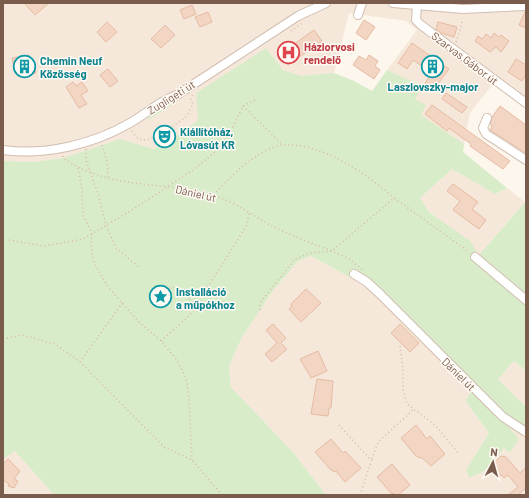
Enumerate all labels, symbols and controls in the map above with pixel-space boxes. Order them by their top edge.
street label: Szarvas Gábor út [429,29,501,87]
hospital icon: Háziorvosi rendelő [275,39,301,65]
place label: Háziorvosi rendelő [304,40,355,66]
building icon: Chemin Neuf Közösség [11,53,37,79]
building icon: Laszlovszky-major [420,53,446,79]
place label: Chemin Neuf Közösség [40,54,102,80]
street label: Zugligeti út [145,77,197,117]
place label: Laszlovszky-major [388,80,479,93]
theatre icon: Kiállítóház, Lóvasút KR [152,124,178,150]
place label: Kiállítóház, Lóvasút KR [180,125,235,151]
street label: Dániel út [174,182,218,204]
place icon: Installáció a műpókhoz [148,284,174,310]
place label: Installáció a műpókhoz [176,285,235,311]
street label: Dániel út [440,355,478,393]
north arrow [473,442,513,482]
text: N [490,445,498,458]

